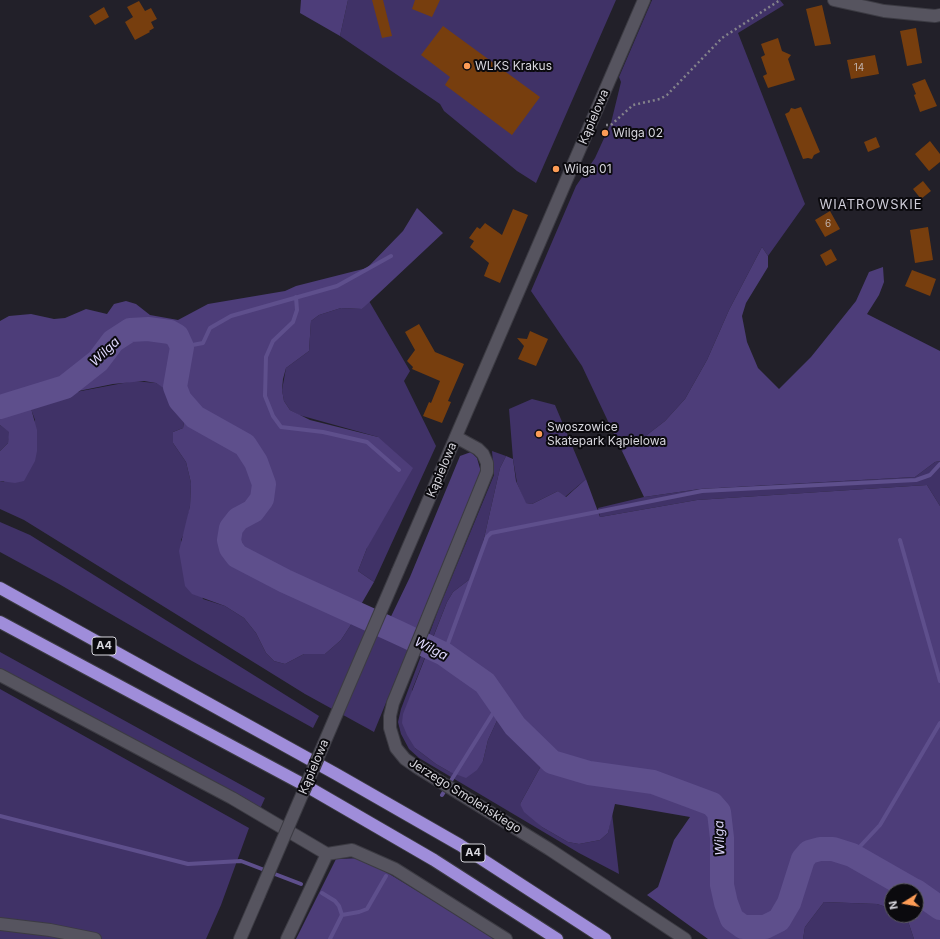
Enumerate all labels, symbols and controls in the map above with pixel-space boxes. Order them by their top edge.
place label: WLKS Krakus [475,59,552,73]
marker: WLKS Krakus [462,61,472,71]
house number: 14 [854,62,864,74]
street label: Kąpielowa [576,87,612,147]
place label: Wilga 02 [613,126,663,140]
marker: Wilga 02 [600,128,610,138]
place label: Wilga 01 [564,162,612,176]
marker: Wilga 01 [551,164,561,174]
district label: WIATROWSKIE [819,197,923,213]
house number: 6 [825,218,831,230]
water label: Wilga [87,334,123,370]
place label: Swoszowice Skatepark Kąpielowa [547,420,666,448]
marker: Swoszowice Skatepark Kąpielowa [534,429,544,439]
street label: Kąpielowa [424,440,460,500]
water label: Wilga [412,634,450,664]
road number: A4 [92,637,116,655]
street label: Kąpielowa [296,737,332,797]
street label: Jerzego Smoleńskiego [406,756,524,836]
water label: Wilga [712,820,728,856]
road number: A4 [461,844,485,862]
north arrow [884,883,924,923]
text: N [886,900,901,911]

